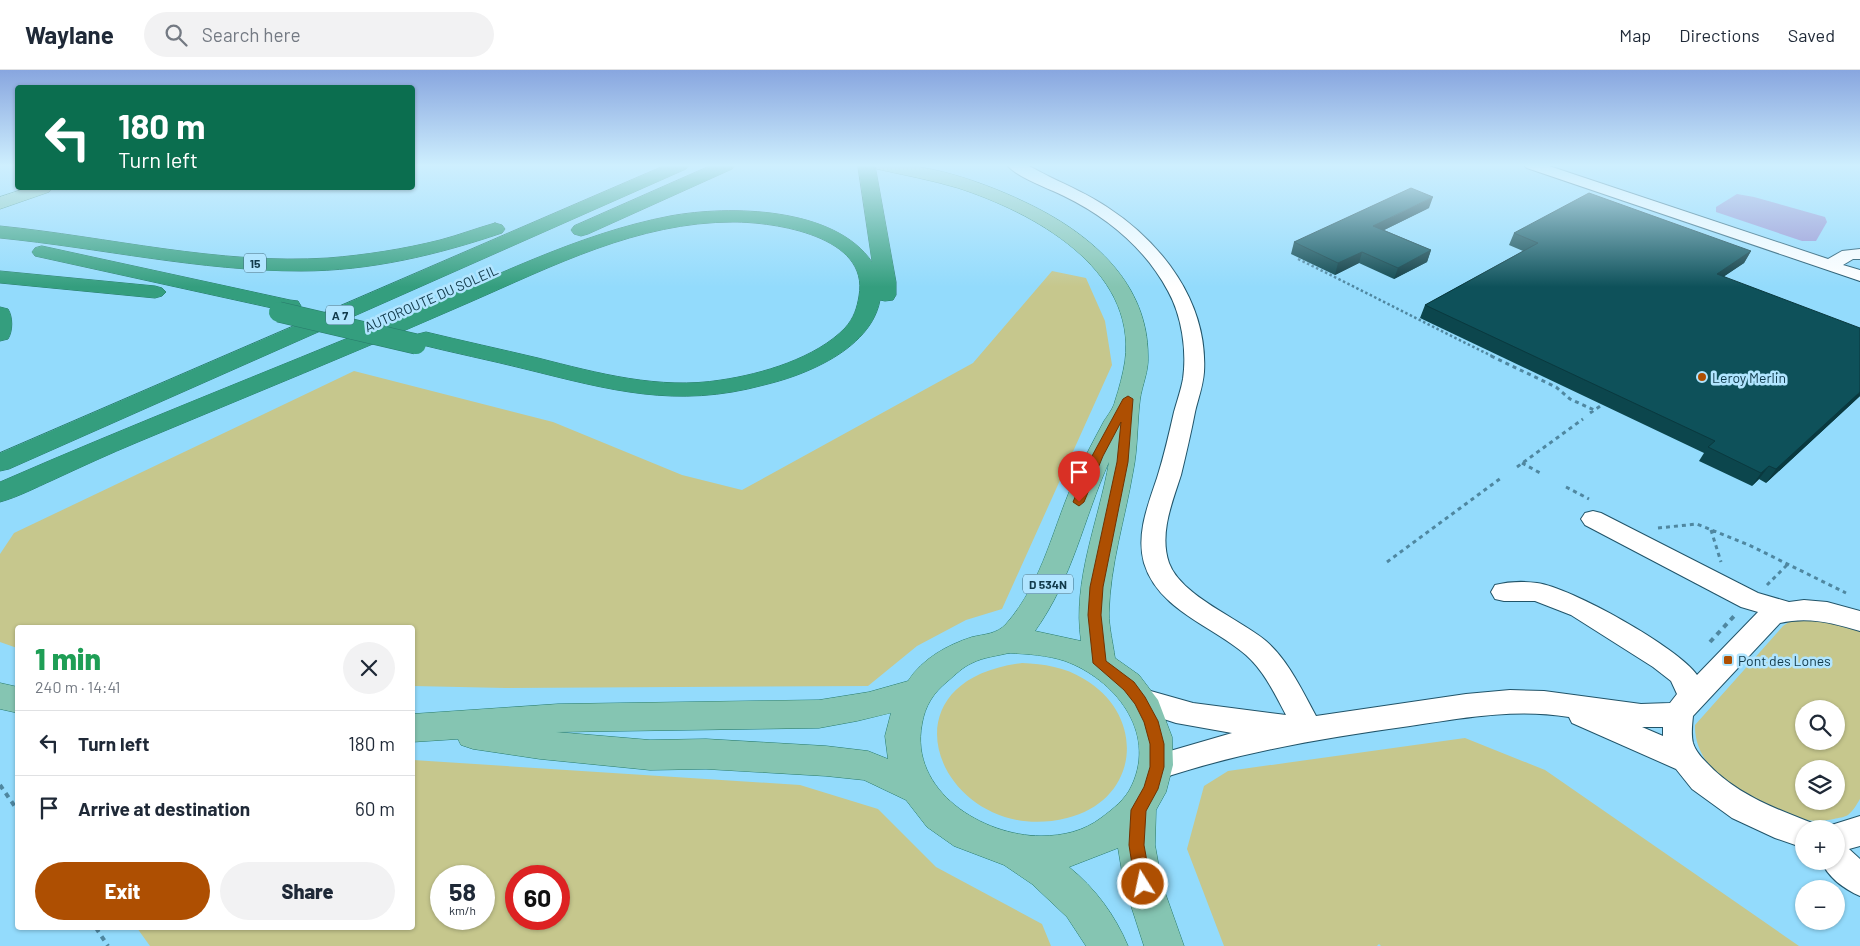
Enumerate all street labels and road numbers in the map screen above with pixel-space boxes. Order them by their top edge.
road number: 15 [244,254,266,272]
street label: AUTOROUTE DU SOLEIL [362,261,500,335]
road number: A 7 [326,306,354,324]
road number: D 534N [1023,574,1073,594]

